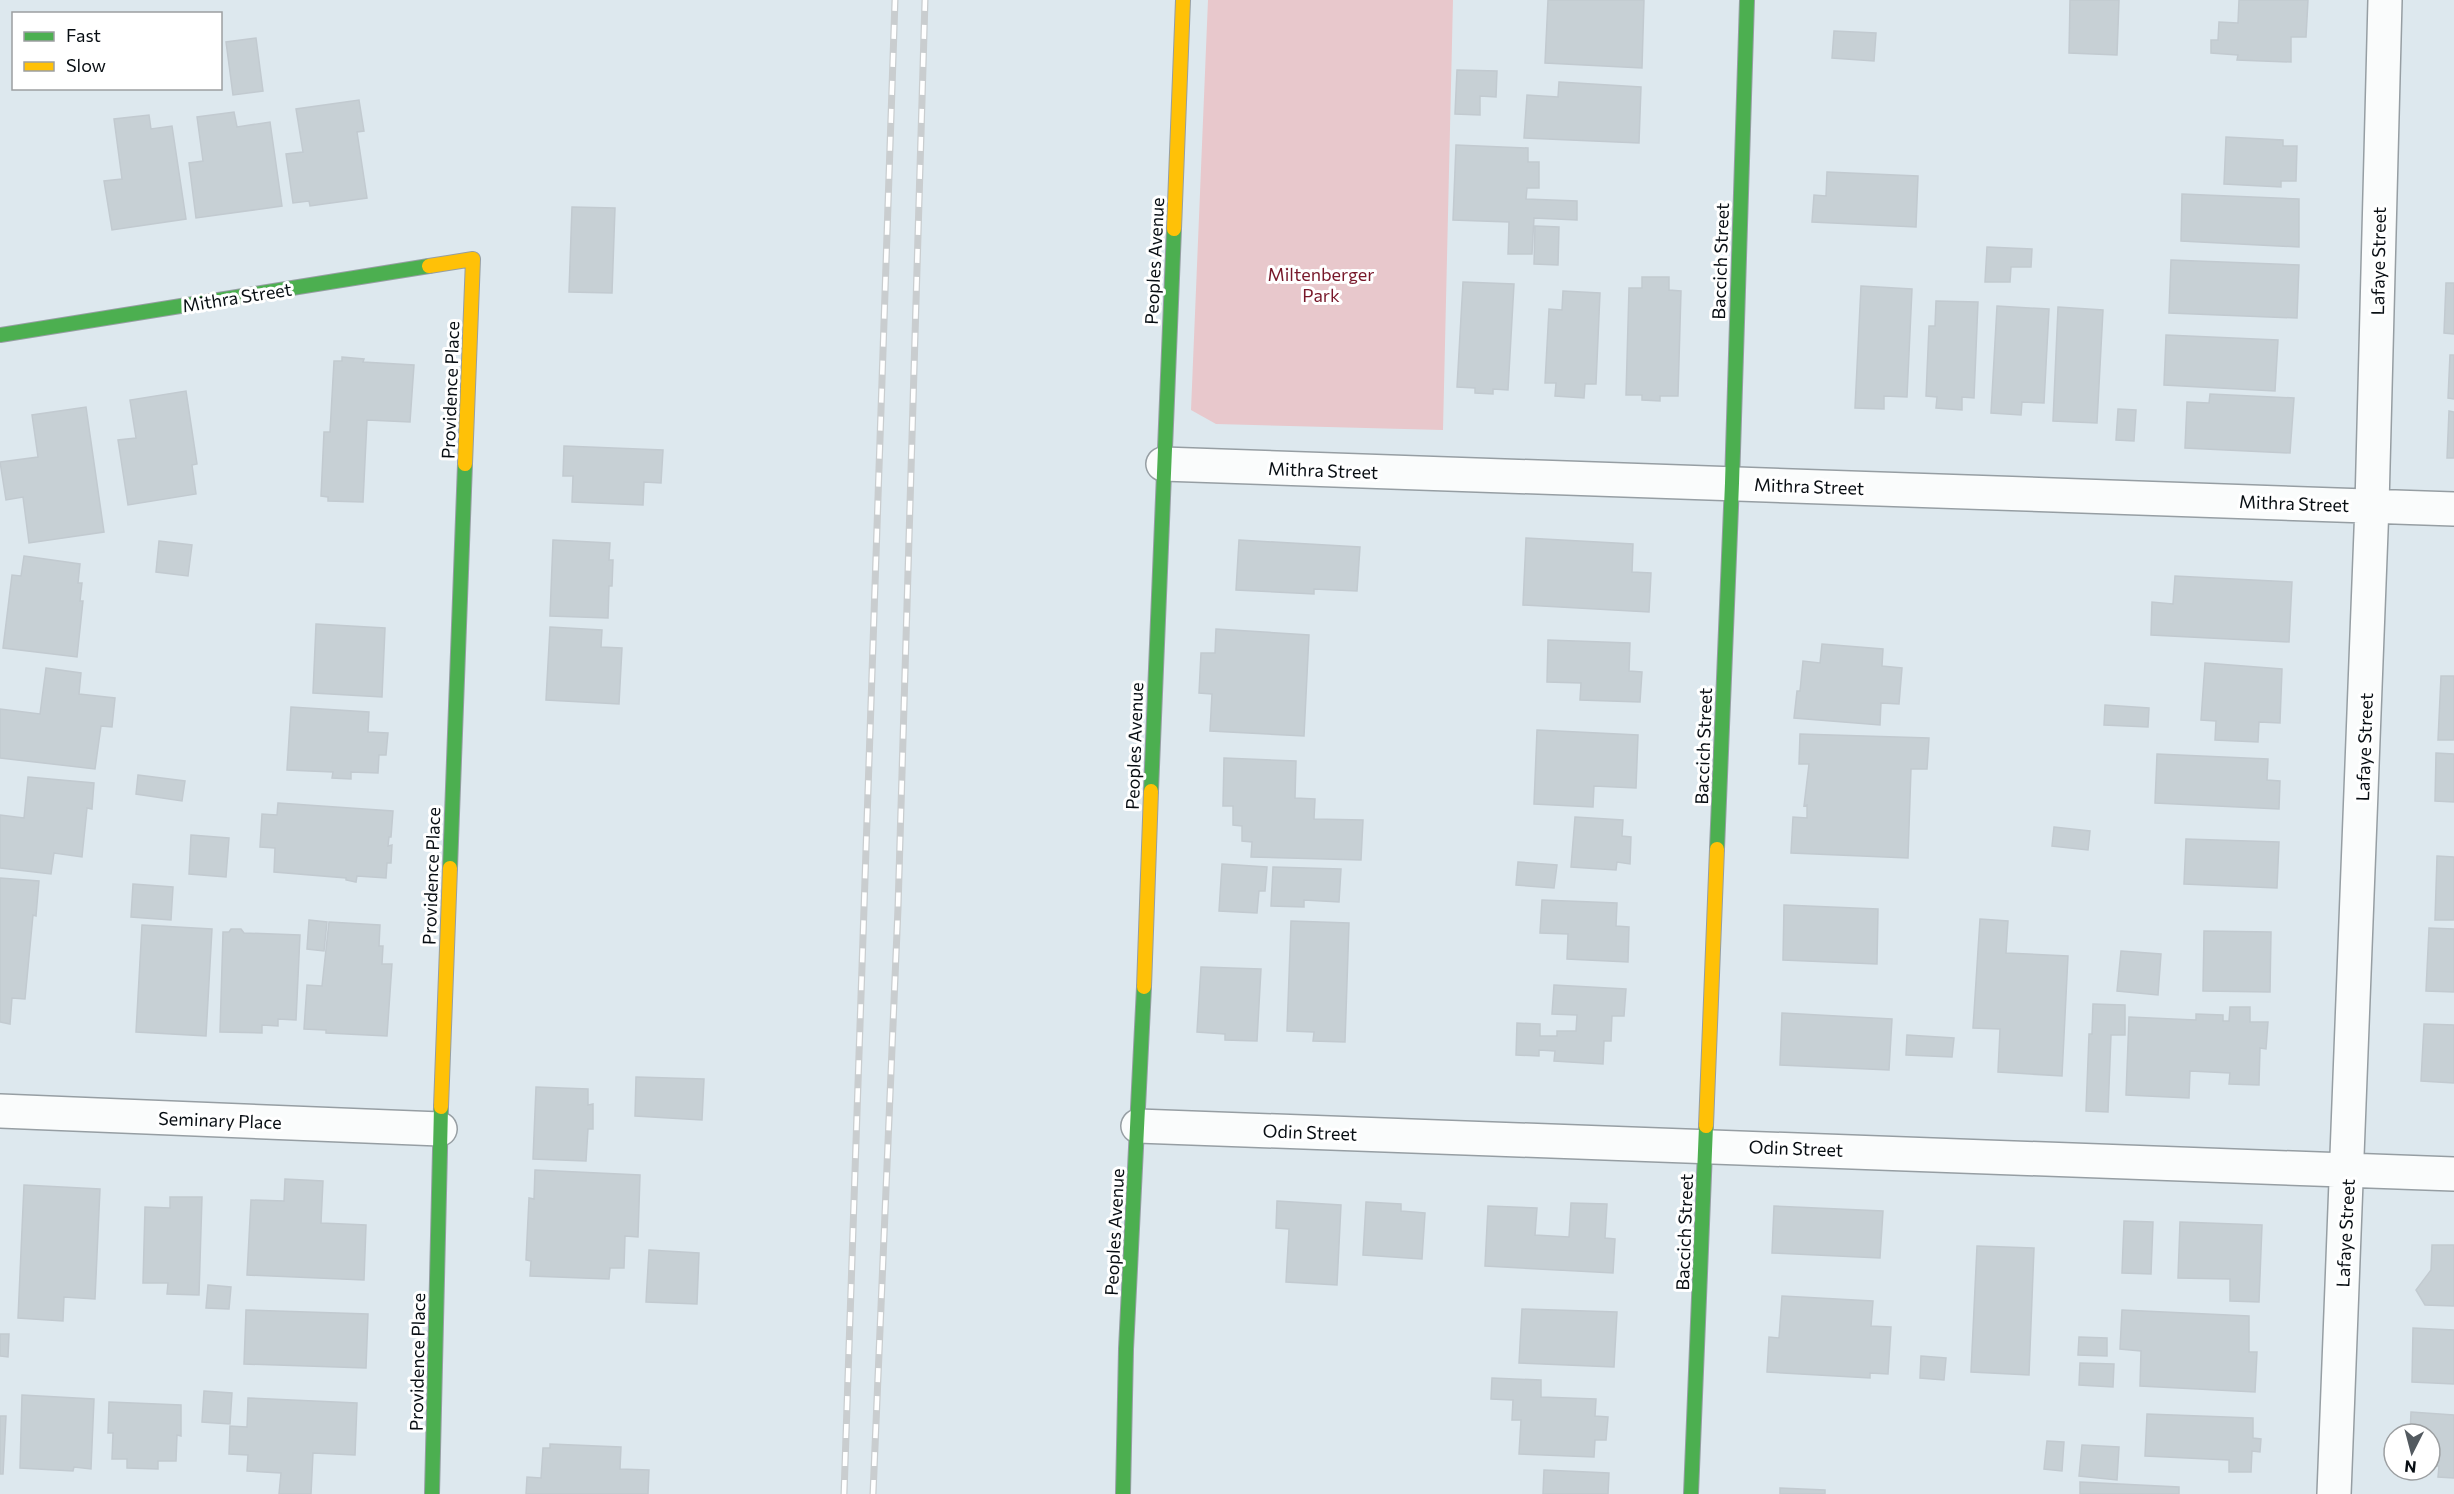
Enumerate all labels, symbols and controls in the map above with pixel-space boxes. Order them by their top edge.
legend [12,12,222,90]
text: Fast [66,24,101,46]
text: Slow [66,54,106,76]
street label: Peoples Avenue [1140,197,1168,325]
street label: Baccich Street [1707,202,1733,320]
street label: Lafaye Street [2366,206,2390,316]
park label: Miltenberger Park [1267,263,1375,306]
street label: Mithra Street [181,278,293,316]
street label: Providence Place [437,321,463,459]
street label: Mithra Street [1267,457,1379,483]
street label: Mithra Street [1753,473,1865,499]
street label: Mithra Street [2238,490,2350,516]
street label: Peoples Avenue [1121,682,1147,810]
street label: Baccich Street [1690,687,1716,805]
street label: Lafaye Street [2351,692,2377,802]
street label: Providence Place [418,807,444,945]
street label: Seminary Place [158,1107,282,1133]
street label: Odin Street [1262,1119,1358,1145]
street label: Odin Street [1748,1135,1844,1161]
street label: Peoples Avenue [1100,1168,1128,1296]
street label: Baccich Street [1671,1173,1697,1291]
street label: Lafaye Street [2331,1178,2359,1288]
street label: Providence Place [405,1293,429,1431]
north arrow [2382,1422,2442,1482]
text: N [2403,1457,2417,1477]

